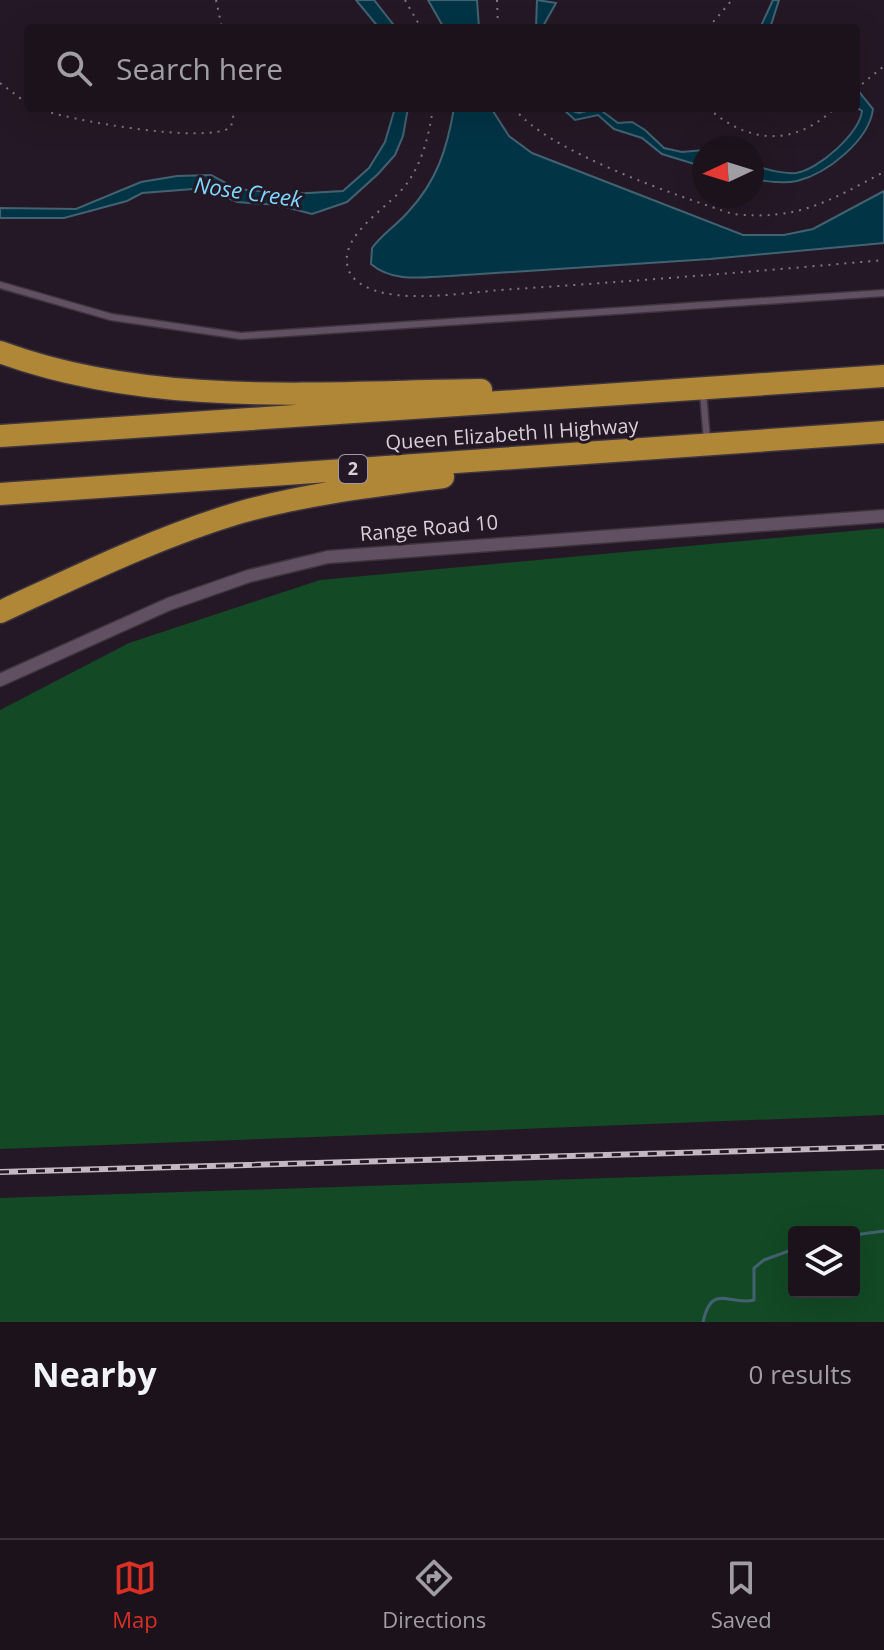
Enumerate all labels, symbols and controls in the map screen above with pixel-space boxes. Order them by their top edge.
search box [24,24,860,112]
icon: search [52,46,96,90]
text: Search here [116,48,283,89]
north arrow [692,136,764,208]
water label: Nose Creek [192,169,305,214]
street label: Queen Elizabeth II Highway [385,411,640,456]
road number: 2 [339,455,367,483]
street label: Range Road 10 [359,508,499,547]
map controls [788,1226,860,1298]
button: layers [788,1226,860,1298]
text: Nearby [32,1351,157,1397]
text: 0 results [749,1356,852,1392]
tab: Map [112,1556,158,1634]
tab: Directions [382,1556,486,1634]
tab: Saved [711,1556,772,1634]

